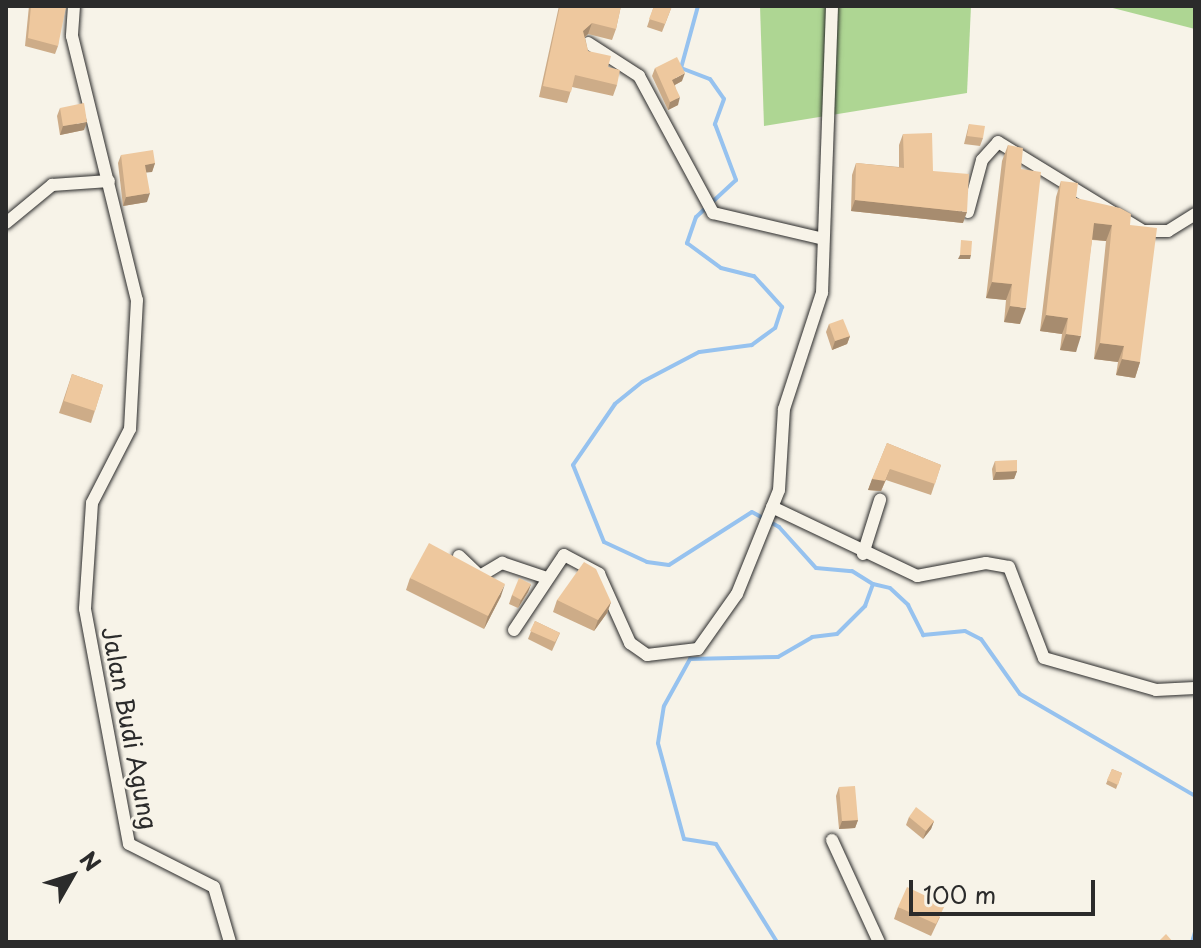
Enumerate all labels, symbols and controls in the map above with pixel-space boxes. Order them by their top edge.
street label: Jalan Budi Agung [96,624,164,832]
north arrow [32,836,112,916]
text: N [73,843,109,878]
scale bar [913,864,1099,914]
text: 100 m [923,876,996,912]

